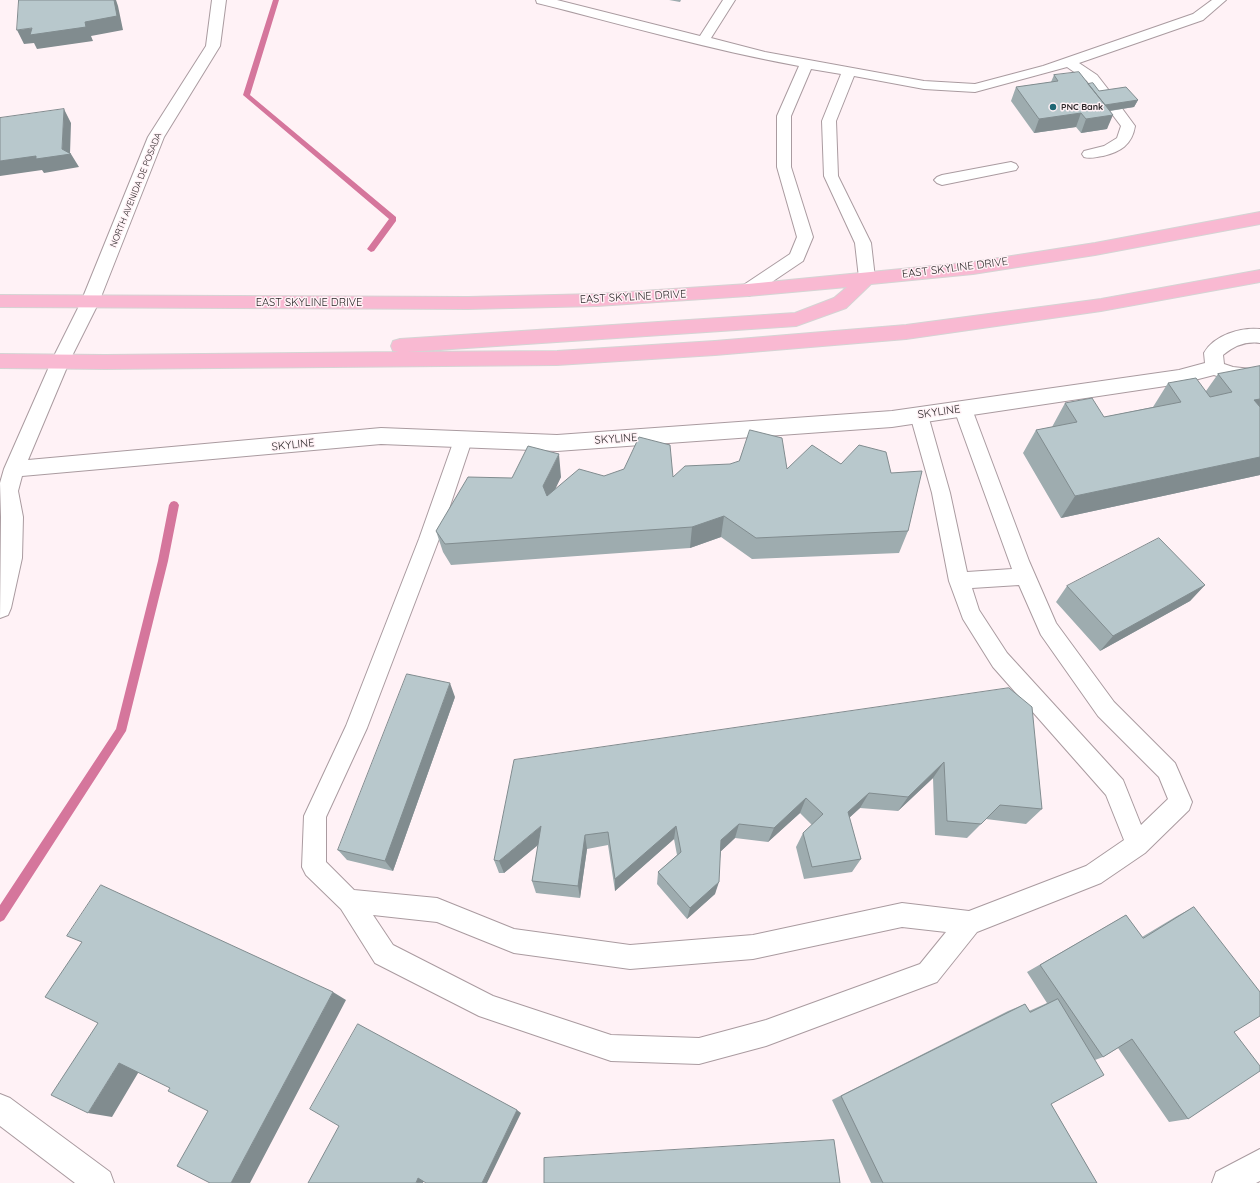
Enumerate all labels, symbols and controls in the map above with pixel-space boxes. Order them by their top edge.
marker: PNC Bank [1048,102,1058,112]
place label: PNC Bank [1061,102,1103,112]
street label: NORTH AVENIDA DE POSADA [108,131,164,249]
street label: EAST SKYLINE DRIVE [901,255,1009,281]
street label: EAST SKYLINE DRIVE [579,288,687,306]
street label: EAST SKYLINE DRIVE [256,296,362,310]
street label: SKYLINE [917,402,961,422]
street label: SKYLINE [594,431,638,447]
street label: SKYLINE [271,436,315,454]

